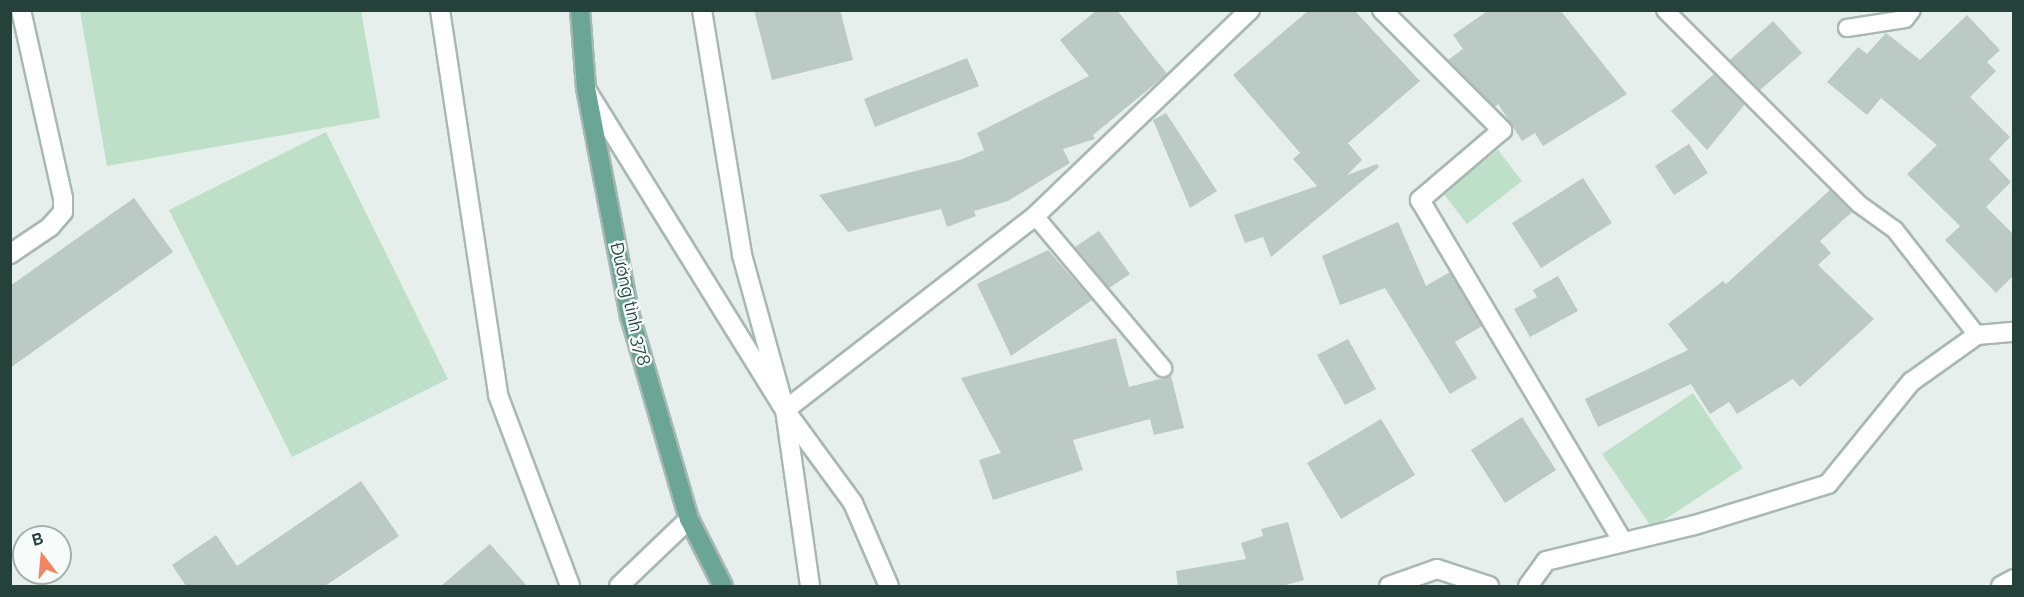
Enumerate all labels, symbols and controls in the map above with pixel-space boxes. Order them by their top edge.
street label: Đường tỉnh 378 [605,240,655,368]
north arrow [12,525,72,585]
text: B [30,529,45,550]

